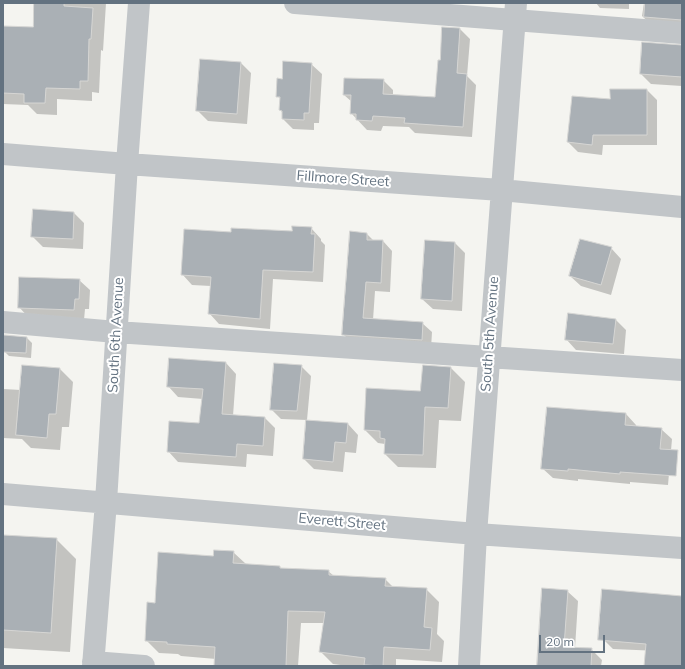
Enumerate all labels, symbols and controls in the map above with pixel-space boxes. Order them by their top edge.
street label: Fillmore Street [296,167,390,191]
street label: South 5th Avenue [478,276,502,392]
street label: South 6th Avenue [105,277,127,393]
street label: Everett Street [298,510,386,534]
scale bar [541,627,607,653]
text: 20 m [546,634,574,649]

